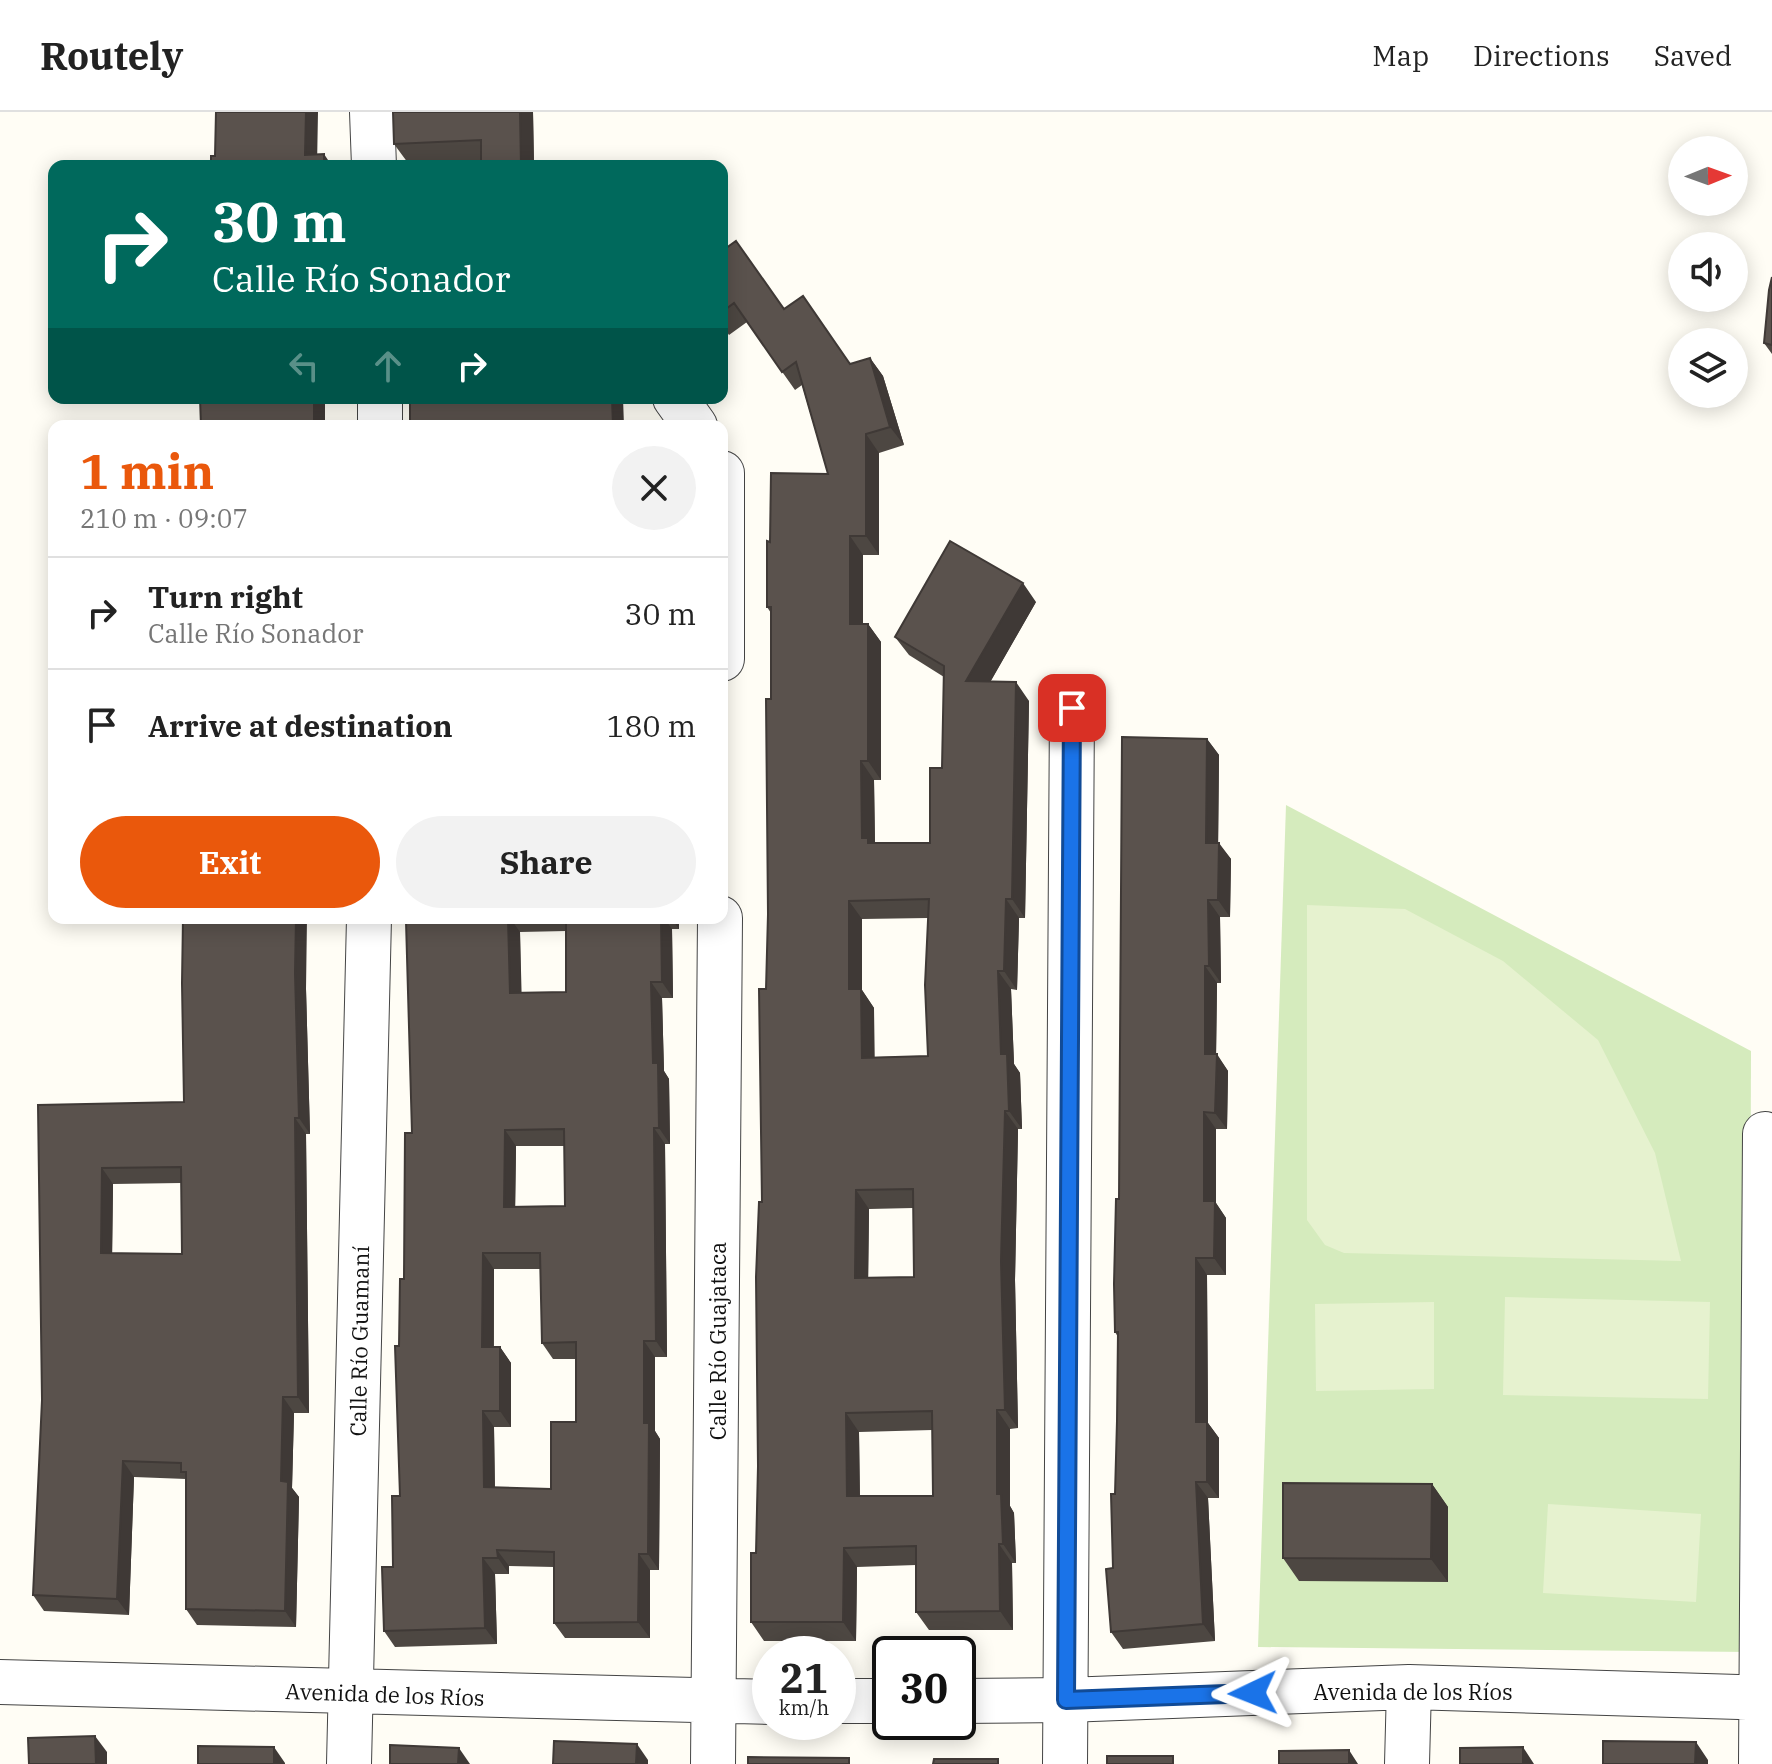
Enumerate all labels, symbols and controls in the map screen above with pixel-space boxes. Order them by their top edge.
text: Routely [40,31,183,80]
text: Map [1372,37,1429,74]
text: Directions [1473,37,1610,74]
text: Saved [1654,37,1732,74]
north arrow [1668,136,1748,216]
map controls [1668,136,1748,408]
text: 30 m [212,185,347,257]
icon: right [80,192,184,296]
button: sound [1668,232,1748,312]
text: Calle Río Sonador [212,255,510,302]
button: layers [1668,328,1748,408]
icon: left [282,344,326,388]
icon: ahead [366,344,410,388]
icon: right [450,344,494,388]
text: 1 min [80,440,214,502]
button: close [612,446,696,530]
text: 210 m · 09:07 [80,501,248,535]
text: Turn right [148,577,303,616]
icon: right [80,591,124,635]
text: 30 m [624,594,696,633]
text: Calle Río Sonador [148,616,364,650]
pin [1038,674,1106,742]
icon: arrive [1050,686,1094,730]
icon: arrive [80,703,124,747]
text: Arrive at destination [148,706,453,745]
text: 180 m [606,706,696,745]
button: Exit [80,816,380,908]
button: Share [396,816,696,908]
street label: Calle Río Guajataca [703,1242,732,1440]
street label: Calle Río Guamaní [343,1245,375,1437]
speed limit sign: 30 [872,1636,976,1740]
position arrow [1211,1651,1295,1735]
text: 21 [780,1652,828,1704]
street label: Avenida de los Ríos [285,1676,485,1712]
street label: Avenida de los Ríos [1313,1677,1513,1706]
text: km/h [779,1694,829,1721]

